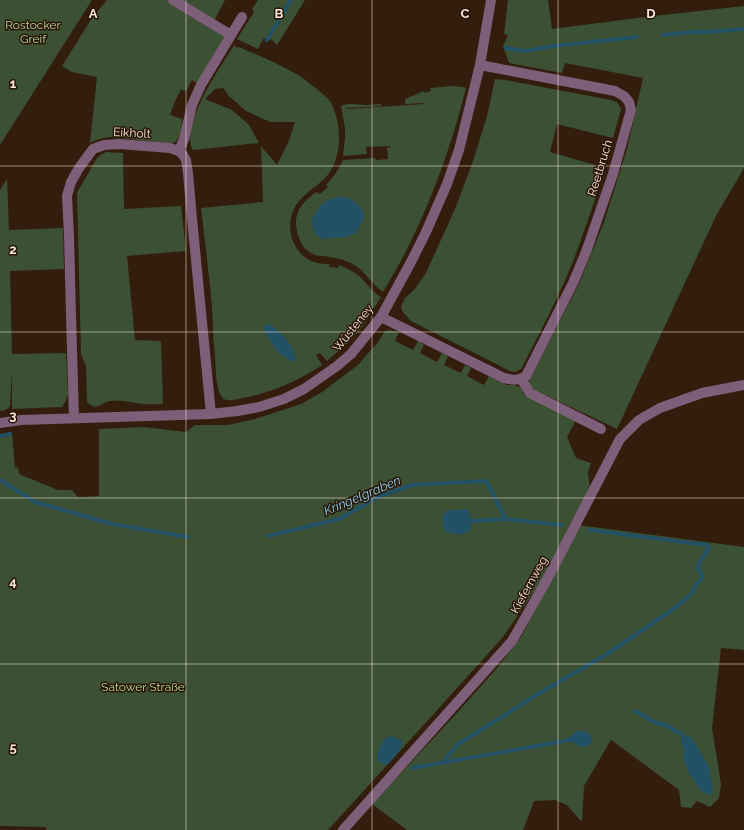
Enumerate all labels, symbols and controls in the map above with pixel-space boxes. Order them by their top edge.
text: A [89,6,98,21]
text: B [275,6,284,21]
text: C [461,6,470,21]
text: D [646,6,656,21]
park label: Rostocker Greif [5,18,62,46]
text: 1 [10,76,17,91]
street label: Eikholt [113,125,151,141]
street label: Reetbruch [585,138,615,198]
text: 2 [9,242,17,257]
street label: Wüsteney [330,301,376,354]
text: 3 [9,408,17,423]
water label: Kringelgraben [321,472,403,518]
street label: Kiefernweg [508,554,550,616]
text: 4 [9,574,17,589]
park label: Satower Straße [101,680,185,694]
text: 5 [9,740,17,755]

